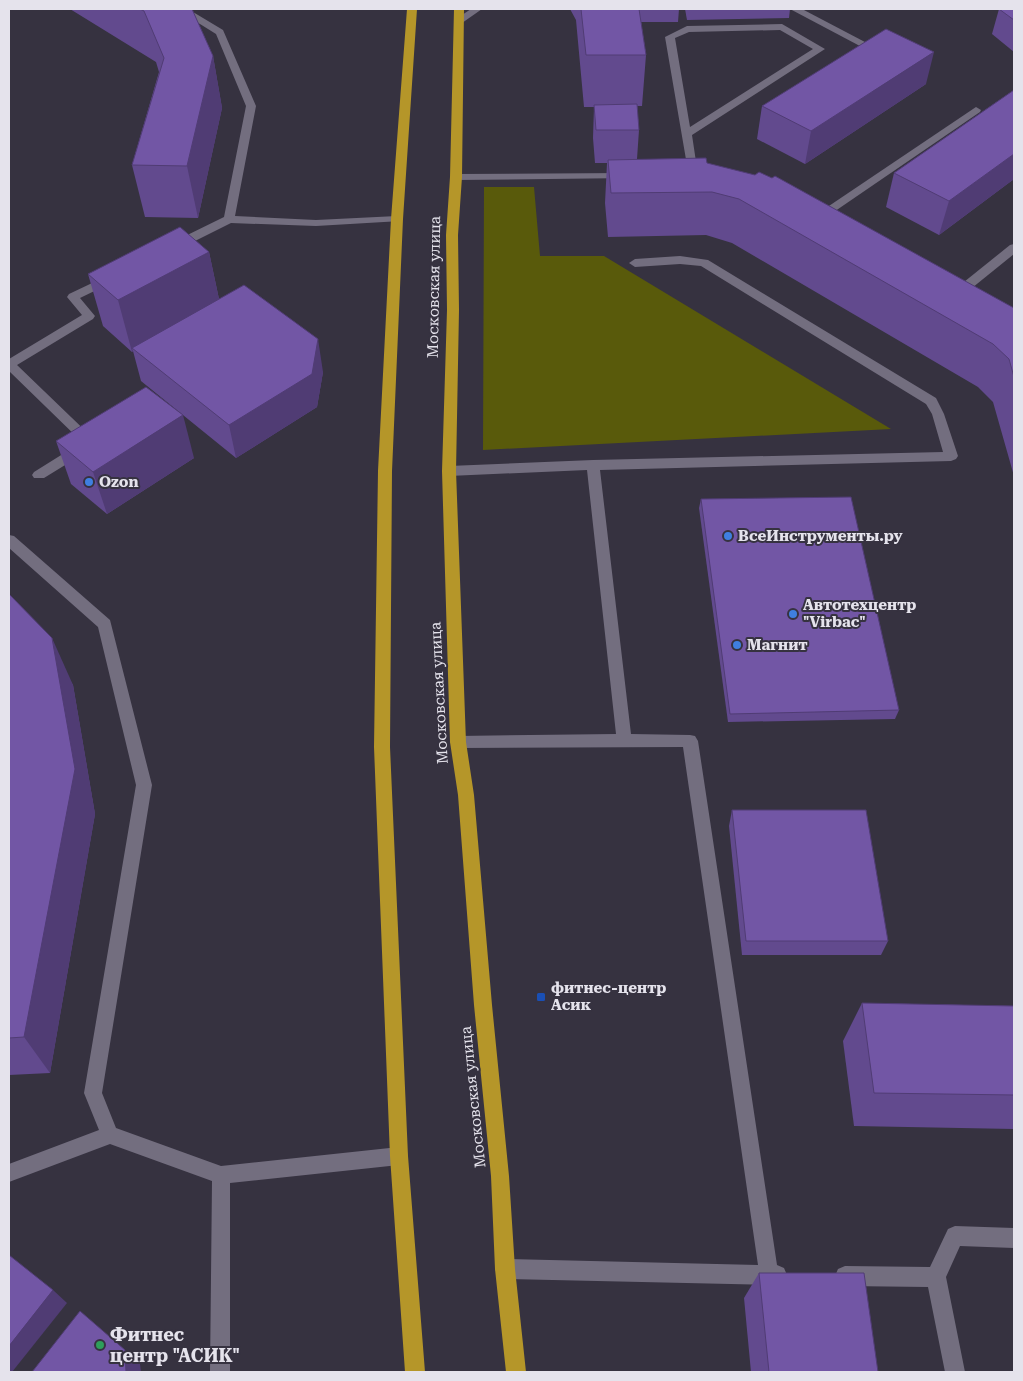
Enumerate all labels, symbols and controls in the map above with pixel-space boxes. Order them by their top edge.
street label: Московская улица [424,216,444,358]
place label: Ozon [99,473,139,491]
marker: Ozon [83,476,95,488]
place label: ВсеИнструменты.ру [738,527,903,545]
marker: ВсеИнструменты.ру [722,530,734,542]
place label: Автотехцентр "Virbac" [803,596,916,631]
marker: Автотехцентр "Virbac" [787,608,799,620]
street label: Московская улица [426,622,452,764]
place label: Магнит [747,636,808,654]
marker: Магнит [731,639,743,651]
place label: фитнес-центр Асик [551,979,666,1014]
marker: фитнес-центр Асик [535,991,547,1003]
street label: Московская улица [457,1025,489,1169]
place label: Фитнес центр "АСИК" [110,1324,240,1366]
marker: Фитнес центр "АСИК" [94,1339,106,1351]

